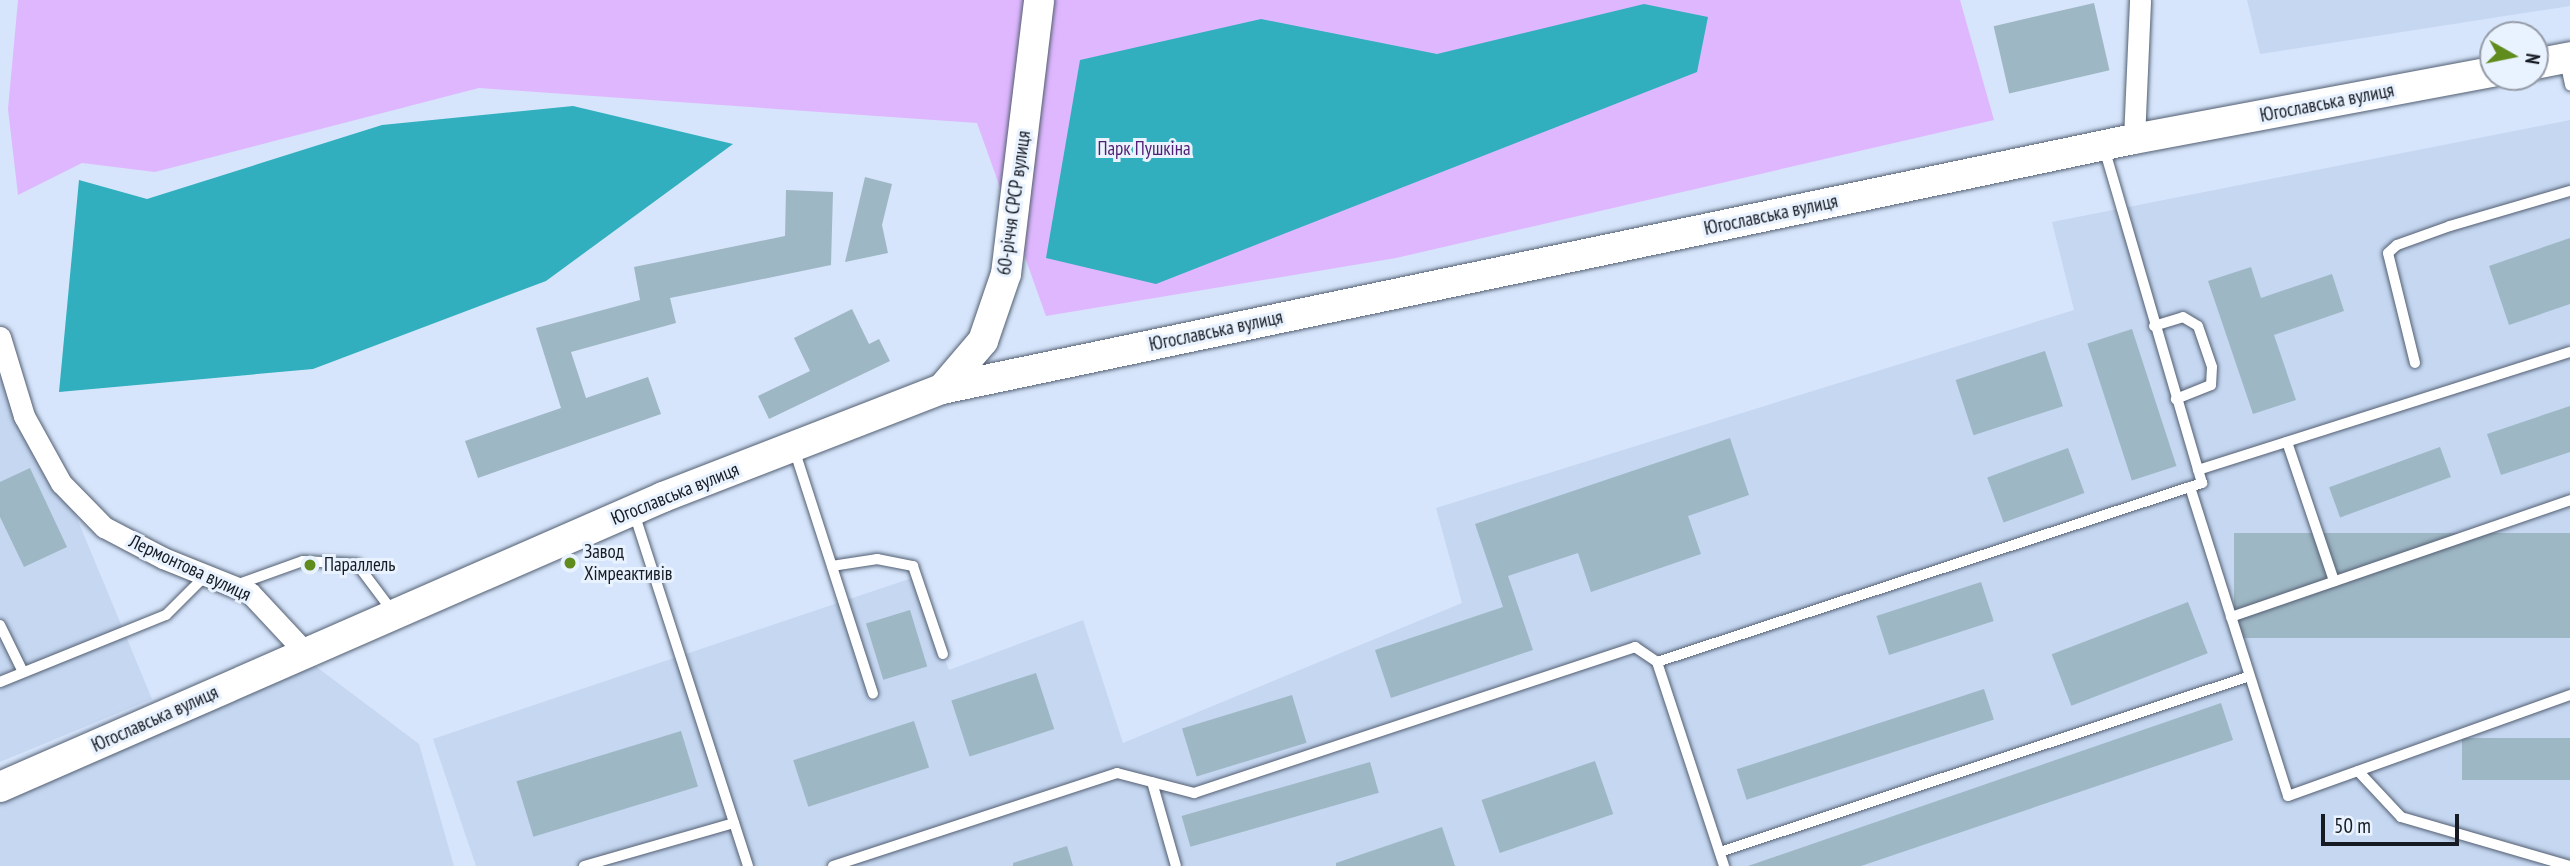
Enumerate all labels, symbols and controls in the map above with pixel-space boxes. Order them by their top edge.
north arrow [2479,21,2549,91]
text: N [2520,52,2545,66]
street label: Югославська вулиця [2258,79,2396,127]
street label: 60-річчя СРСР вулиця [993,129,1035,277]
park label: Парк Пушкіна [1098,138,1190,160]
street label: Югославська вулиця [1702,190,1840,240]
street label: Югославська вулиця [1147,306,1285,356]
street label: Югославська вулиця [608,458,742,530]
street label: Лермонтова вулиця [125,530,255,606]
place label: Завод Хімреактивів [584,541,672,585]
place label: Параллель [324,554,395,576]
marker: Завод Хімреактивів [562,555,578,571]
marker: Параллель [302,557,318,573]
street label: Югославська вулиця [88,681,222,757]
scale bar [2325,800,2463,844]
text: 50 m [2334,812,2371,839]

